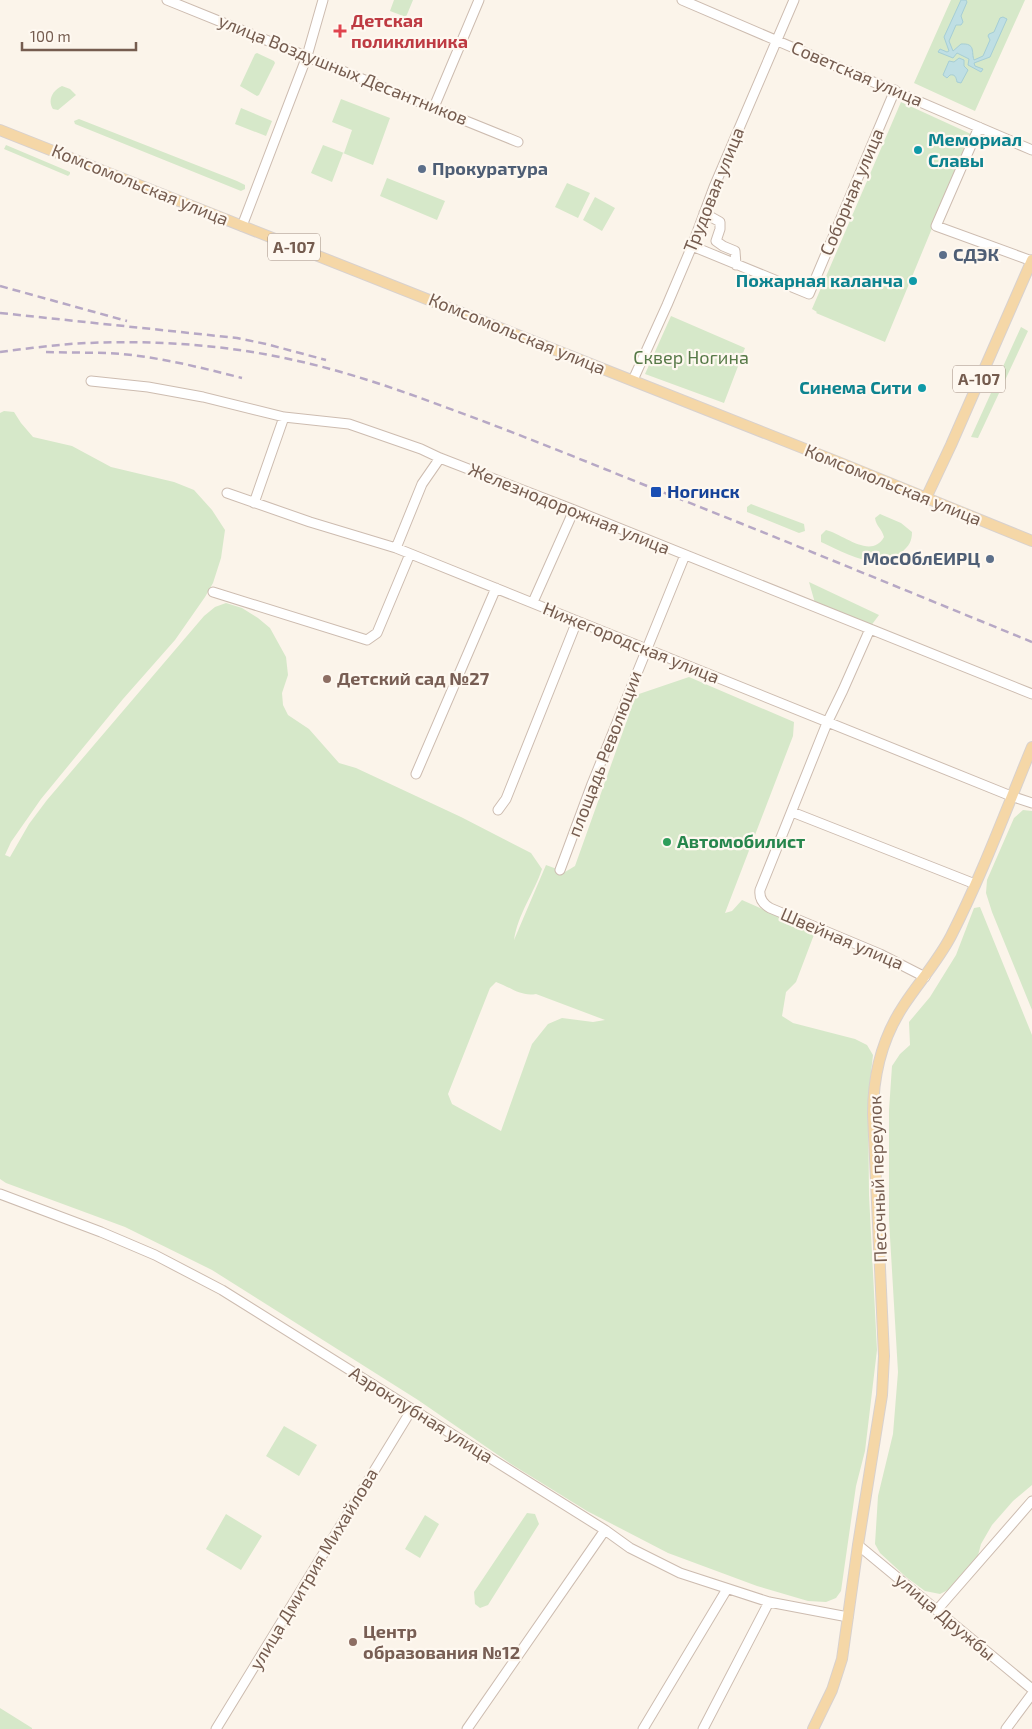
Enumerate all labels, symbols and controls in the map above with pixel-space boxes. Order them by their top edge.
street label: улица Воздушных Десантников [215,9,471,129]
place label: Детская поликлиника [351,9,468,52]
scale bar [22,20,136,52]
marker: Детская поликлиника [333,24,347,38]
text: 100 m [30,27,71,45]
street label: Советская улица [788,35,927,111]
street label: Трудовая улица [678,124,748,255]
street label: Соборная улица [814,125,888,258]
place label: Мемориал Славы [928,128,1022,171]
street label: Комсомольская улица [49,139,232,230]
marker: Мемориал Славы [912,144,924,156]
place label: Прокуратура [432,157,548,179]
marker: Прокуратура [416,163,428,175]
road number: А-107 [268,233,320,260]
place label: СДЭК [953,243,1000,265]
marker: СДЭК [937,249,949,261]
place label: Пожарная каланча [736,269,903,291]
marker: Пожарная каланча [907,275,919,287]
street label: Комсомольская улица [426,288,609,379]
park label: Сквер Ногина [633,346,749,368]
road number: А-107 [953,366,1005,392]
place label: Синема Сити [799,376,912,398]
marker: Синема Сити [916,382,928,394]
street label: Комсомольская улица [802,439,985,530]
street label: Железнодорожная улица [465,458,673,559]
place label: Ногинск [667,480,740,502]
marker: Ногинск [649,485,663,499]
place label: МосОблЕИРЦ [863,547,980,569]
marker: МосОблЕИРЦ [984,553,996,565]
street label: Нижегородская улица [540,597,723,688]
place label: Детский сад №27 [337,667,490,689]
street label: площадь Революции [562,668,646,840]
marker: Детский сад №27 [321,673,333,685]
place label: Автомобилист [677,830,805,852]
marker: Автомобилист [661,836,673,848]
street label: Швейная улица [778,902,907,974]
street label: Песочный переулок [863,1095,891,1263]
street label: Аэроклубная улица [346,1361,497,1467]
street label: улица Дмитрия Михайлова [244,1464,382,1673]
street label: улица Дружбы [891,1568,1000,1665]
place label: Центр образования №12 [363,1620,520,1663]
marker: Центр образования №12 [347,1636,359,1648]

